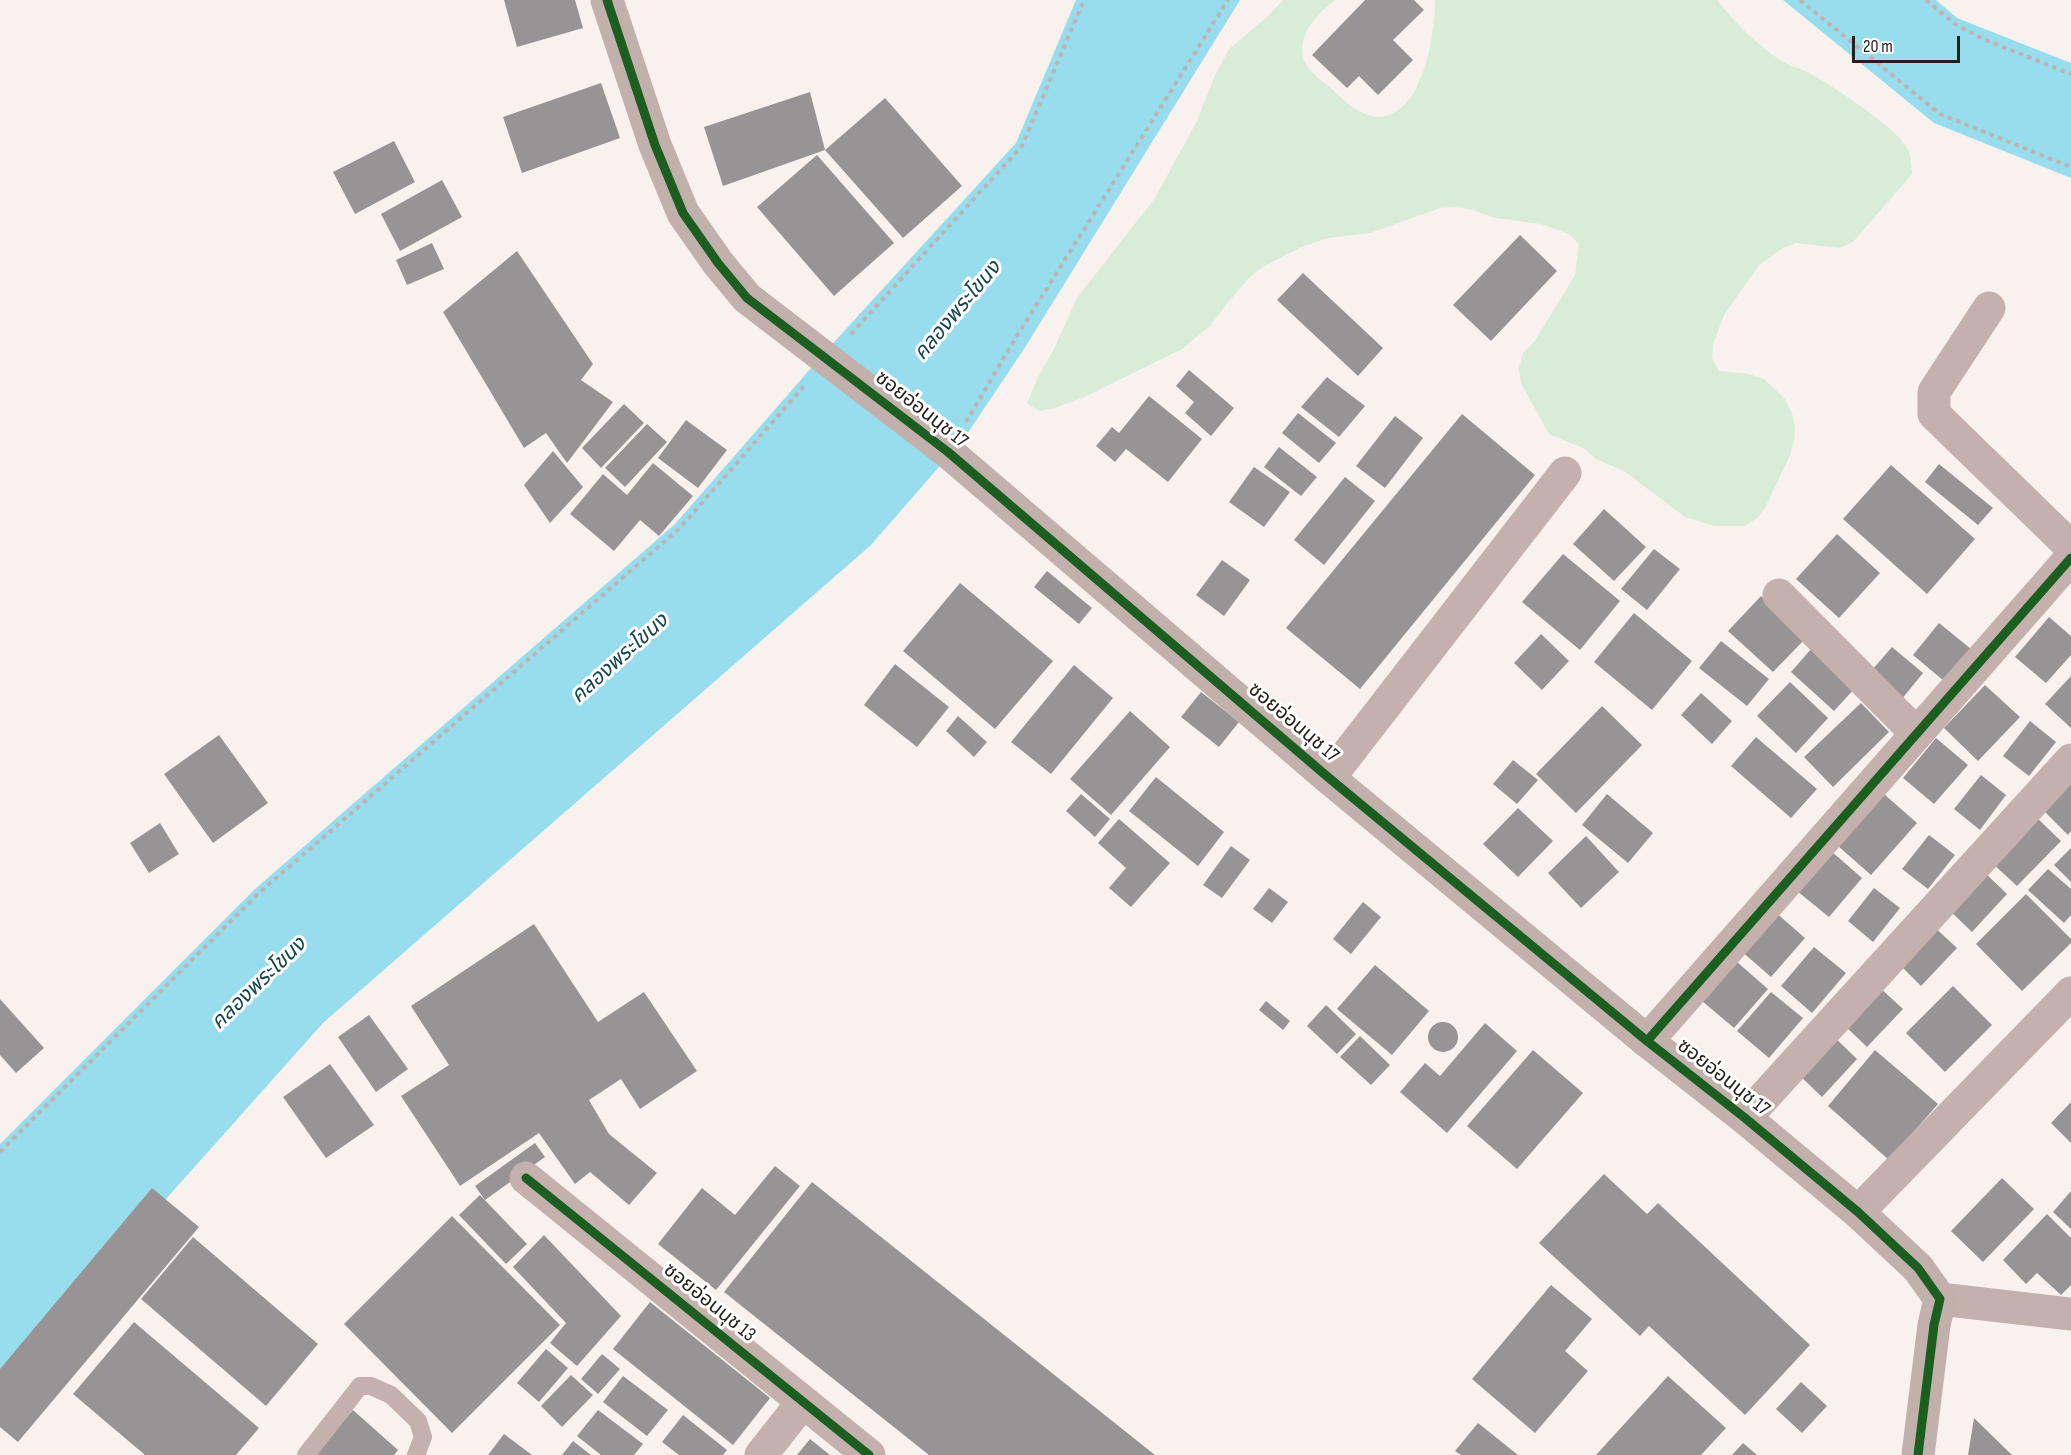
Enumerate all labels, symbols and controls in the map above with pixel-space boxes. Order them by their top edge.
scale bar [1855,24,1963,62]
text: 20 m [1863,36,1893,57]
water label: คลองพระโขนง [909,256,1007,366]
street label: ซอยอ่อนนุช 17 [870,366,972,454]
water label: คลองพระโขนง [566,609,674,709]
street label: ซอยอ่อนนุช 17 [1243,678,1343,768]
water label: คลองพระโขนง [206,933,312,1035]
street label: ซอยอ่อนนุช 17 [1672,1034,1774,1122]
street label: ซอยอ่อนนุช 13 [658,1259,760,1347]

